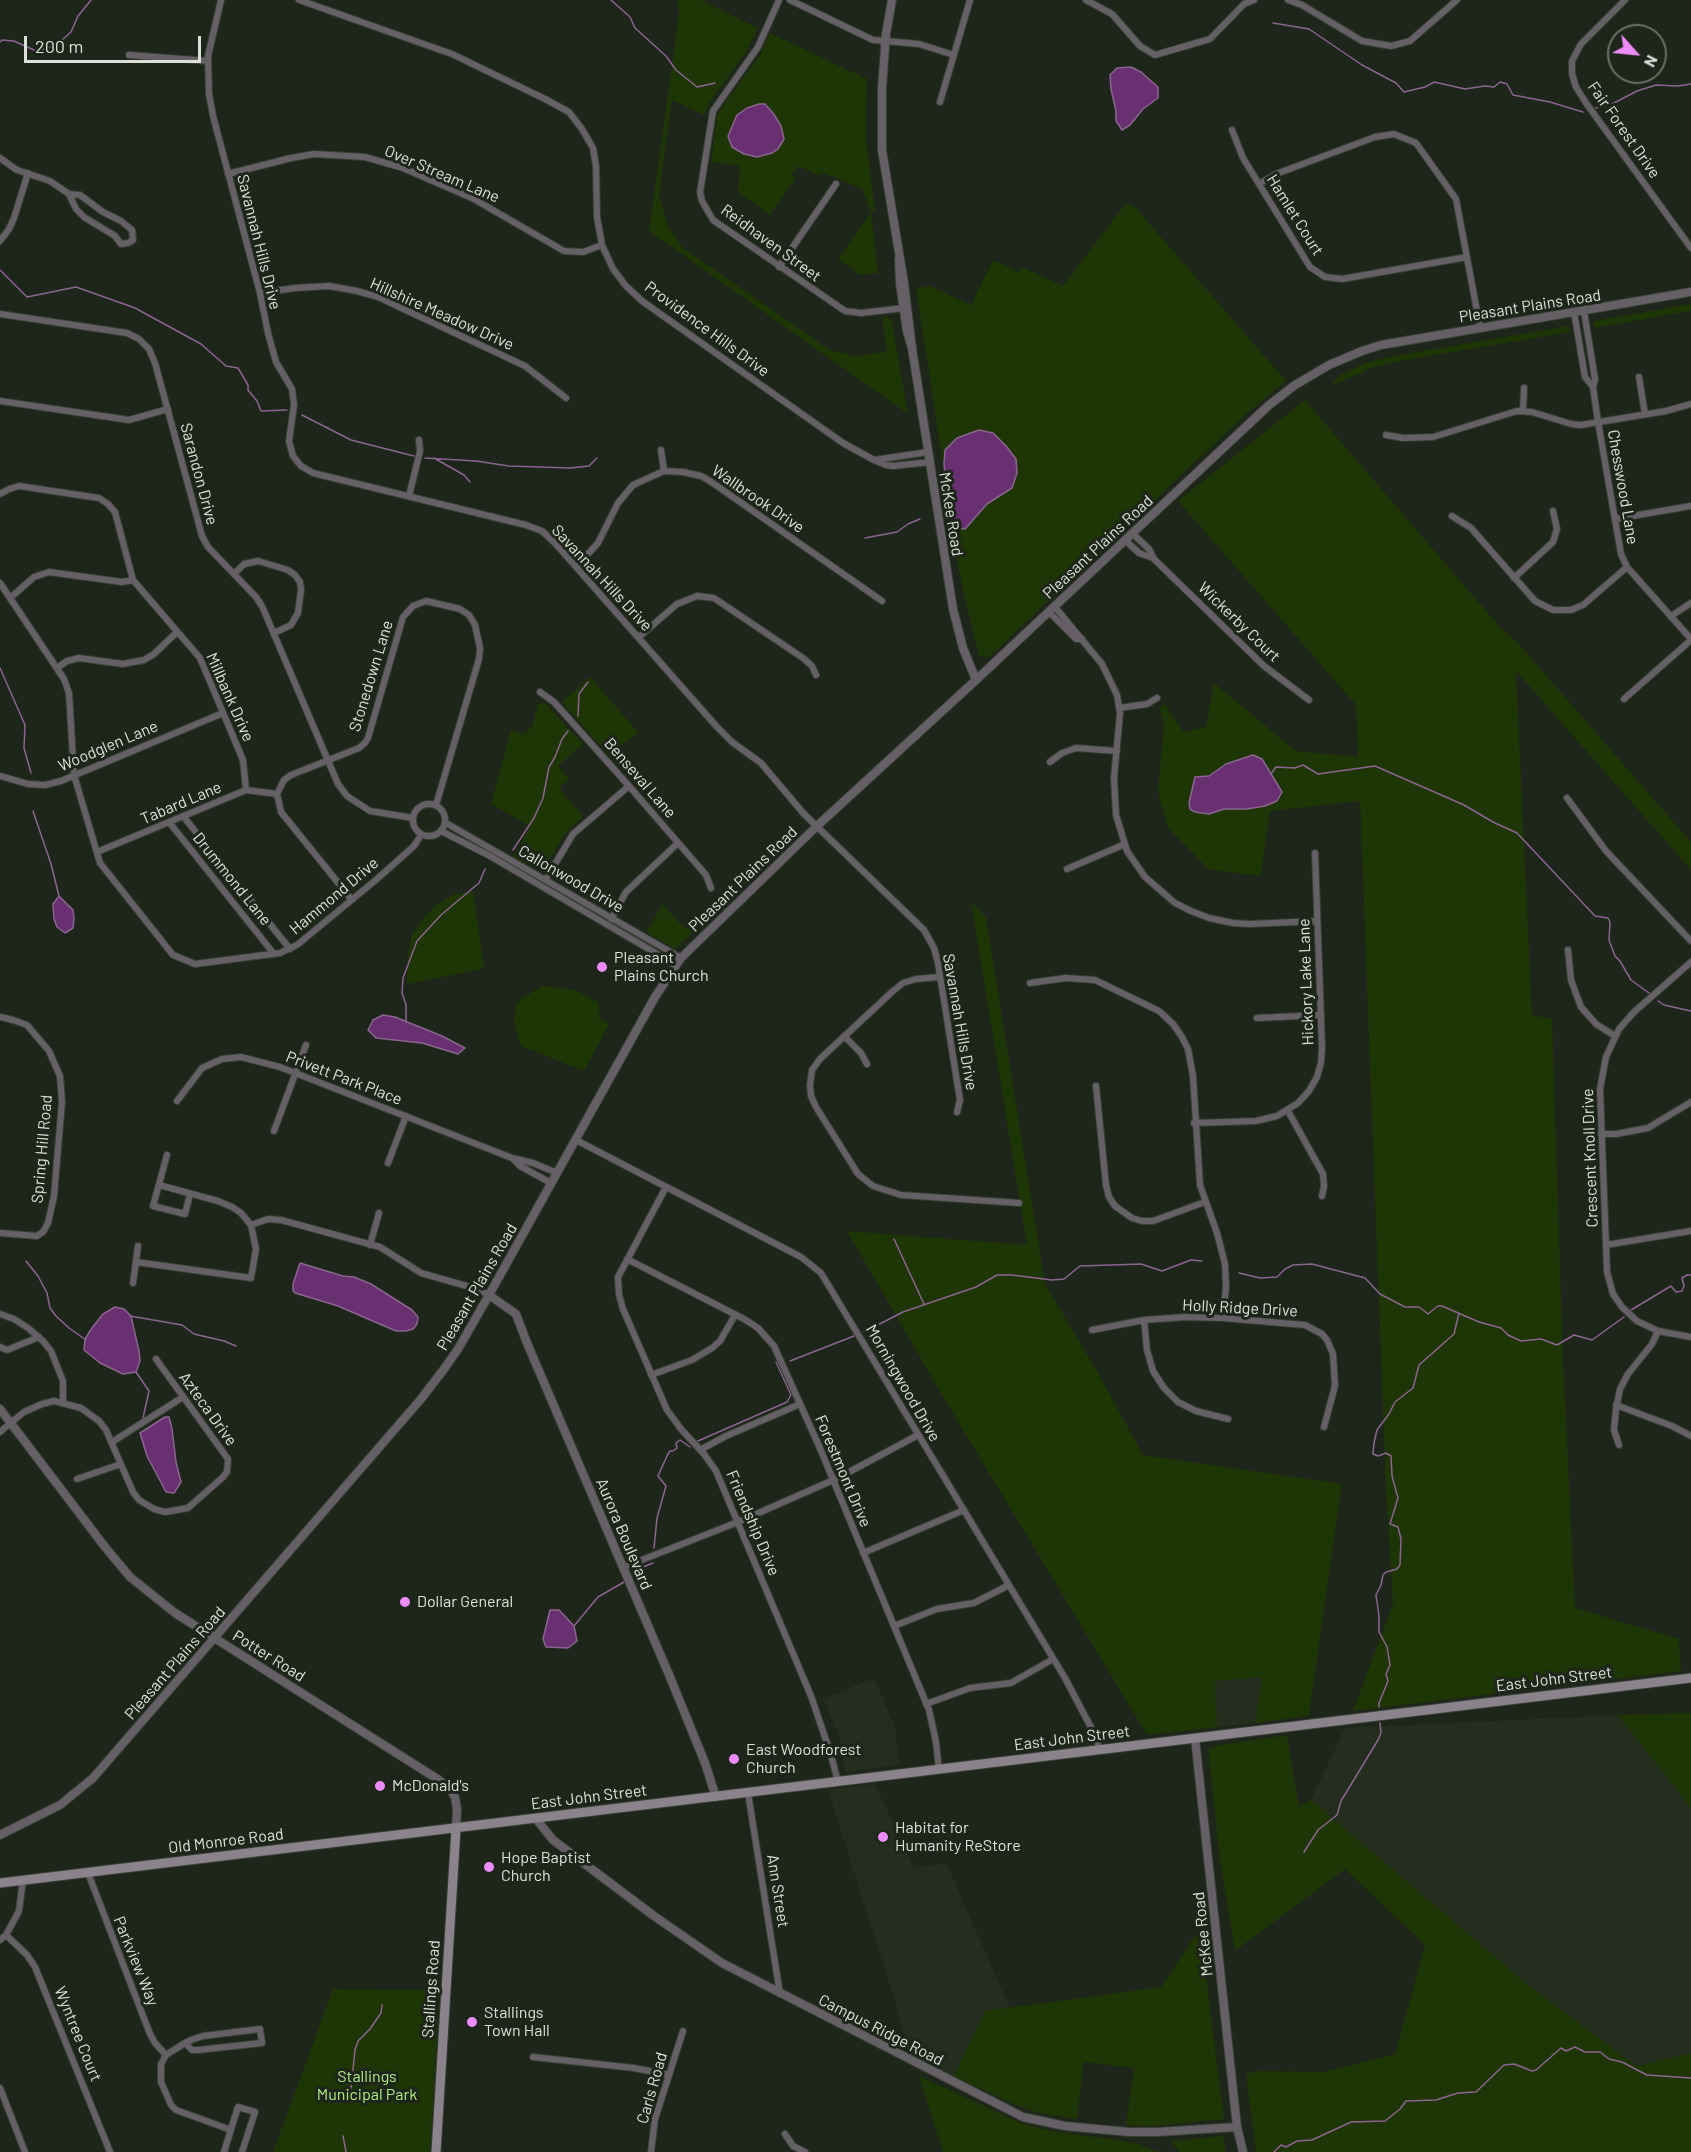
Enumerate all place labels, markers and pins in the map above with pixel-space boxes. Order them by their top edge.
place label: Pleasant Plains Church [614,948,709,986]
marker: Pleasant Plains Church [595,960,609,974]
place label: Dollar General [417,1592,513,1612]
marker: Dollar General [398,1595,412,1609]
place label: East Woodforest Church [746,1740,861,1778]
marker: East Woodforest Church [727,1752,741,1766]
place label: McDonald's [392,1776,469,1796]
marker: McDonald's [373,1779,387,1793]
place label: Habitat for Humanity ReStore [895,1818,1021,1856]
marker: Habitat for Humanity ReStore [876,1830,890,1844]
place label: Hope Baptist Church [501,1848,591,1886]
marker: Hope Baptist Church [482,1860,496,1874]
place label: Stallings Town Hall [484,2003,550,2041]
marker: Stallings Town Hall [465,2015,479,2029]

